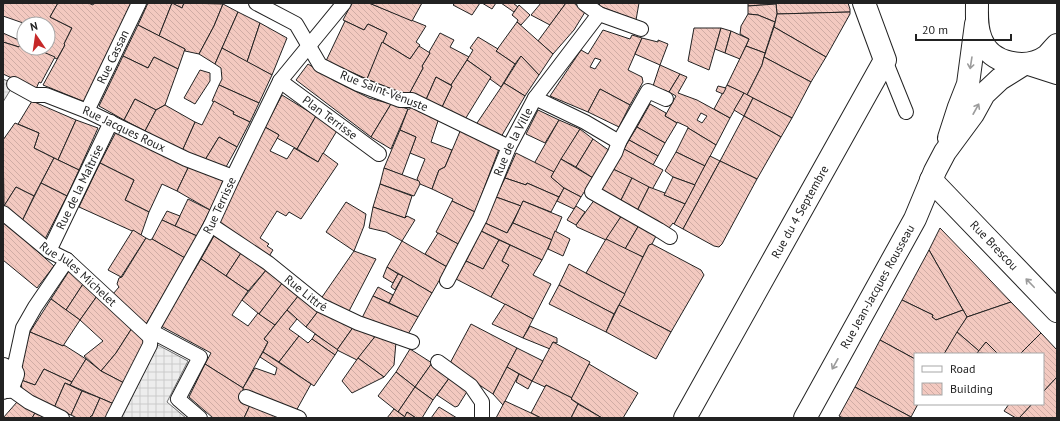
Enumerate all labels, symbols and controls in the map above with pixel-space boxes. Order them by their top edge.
north arrow [16,16,56,56]
scale bar [916,16,1011,42]
text: N [29,19,39,34]
text: 20 m [922,22,948,37]
street label: Rue Cassan [93,27,132,86]
one-way arrow [967,56,975,69]
street label: Rue Saint-Vénuste [338,67,430,114]
street label: Plan Terrisse [300,92,361,143]
street label: Rue Jacques Roux [81,102,168,155]
one-way arrow [972,104,980,116]
street label: Rue de la Ville [490,105,535,178]
street label: Rue de la Maîtrise [53,142,106,232]
street label: Rue du 4 Septembre [768,163,832,261]
street label: Rue Terrisse [199,174,239,237]
street label: Rue Brescou [967,217,1022,273]
street label: Rue Jean-Jacques Rousseau [837,222,917,351]
street label: Rue Jules Michelet [37,238,120,309]
street label: Rue Littré [282,271,330,314]
one-way arrow [1025,278,1035,288]
legend [914,353,1044,405]
one-way arrow [830,357,838,369]
text: Road [950,361,975,376]
text: Building [950,381,993,396]

